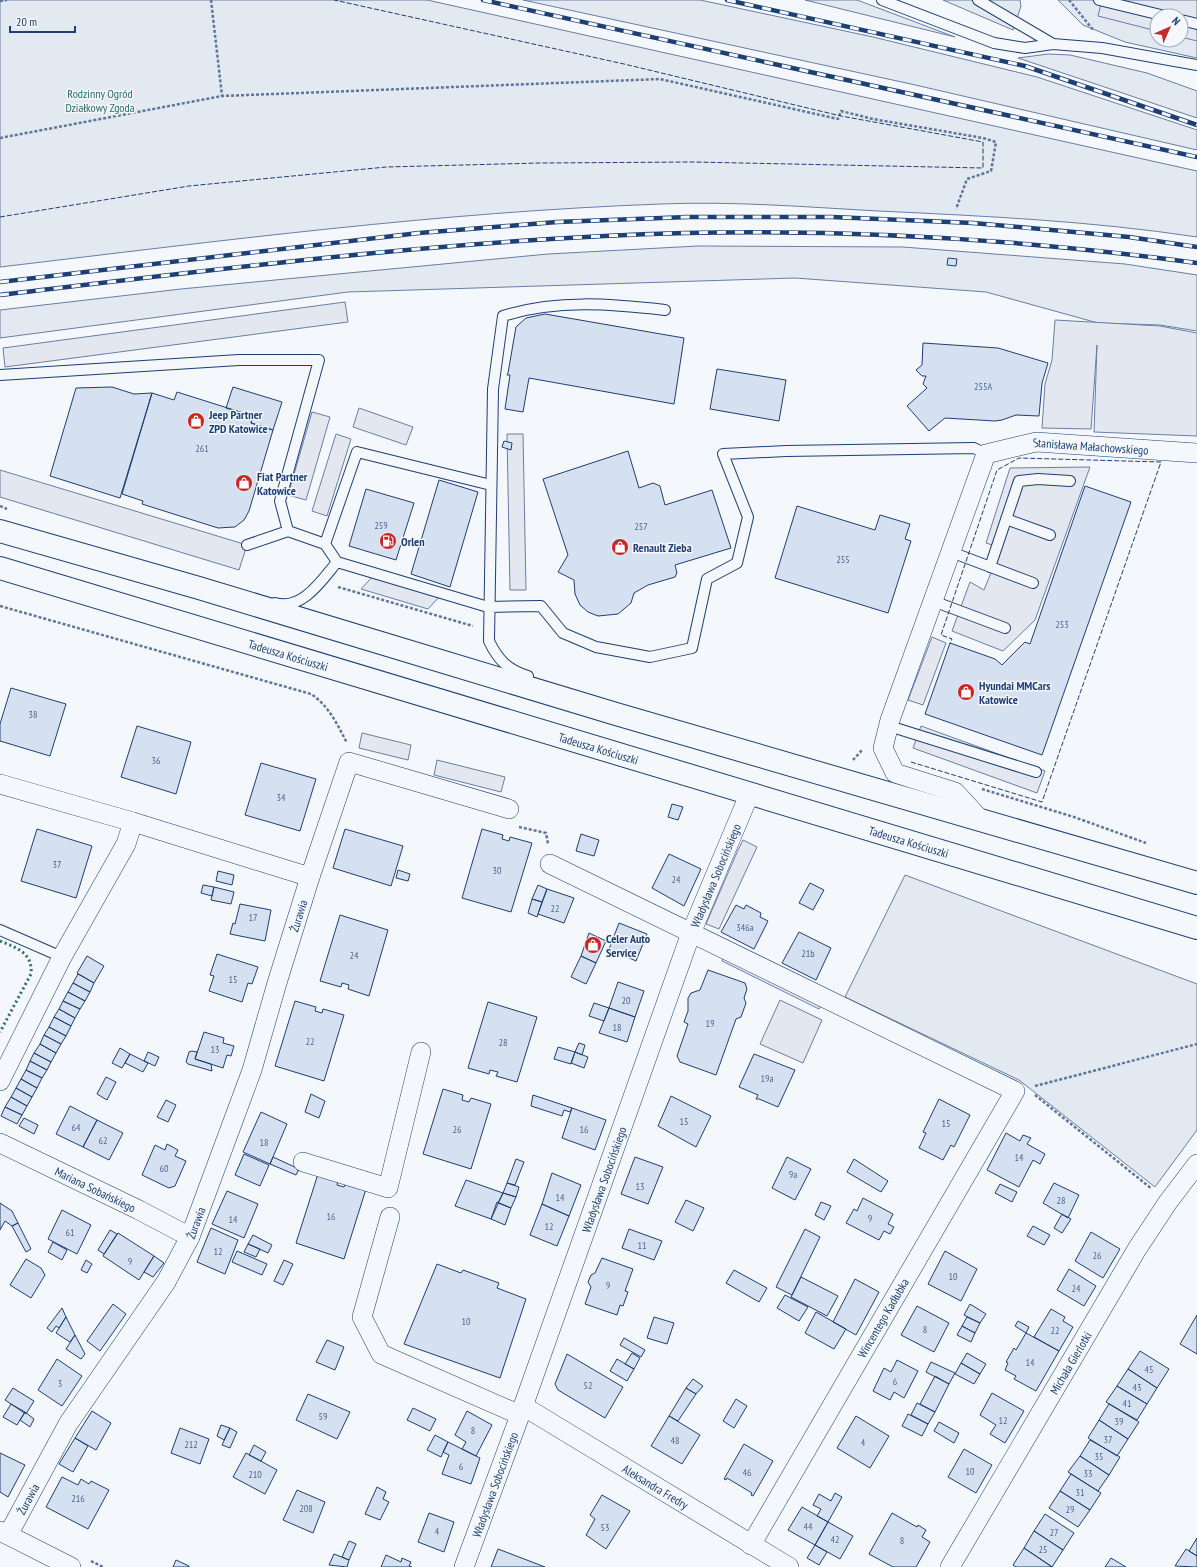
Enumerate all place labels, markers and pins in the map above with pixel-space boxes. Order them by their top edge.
place label: Jeep Partner ZPD Katowice [208,407,268,436]
shop icon: Jeep Partner ZPD Katowice [186,411,206,431]
place label: Fiat Partner Katowice [257,469,308,498]
shop icon: Fiat Partner Katowice [234,473,254,493]
fuel station icon: Orlen [378,531,398,551]
place label: Orlen [401,534,425,549]
shop icon: Renault Zieba [610,537,630,557]
place label: Renault Zieba [633,540,692,555]
place label: Hyundai MMCars Katowice [979,678,1050,707]
shop icon: Hyundai MMCars Katowice [956,682,976,702]
place label: Celer Auto Service [606,931,651,960]
shop icon: Celer Auto Service [583,935,603,955]

